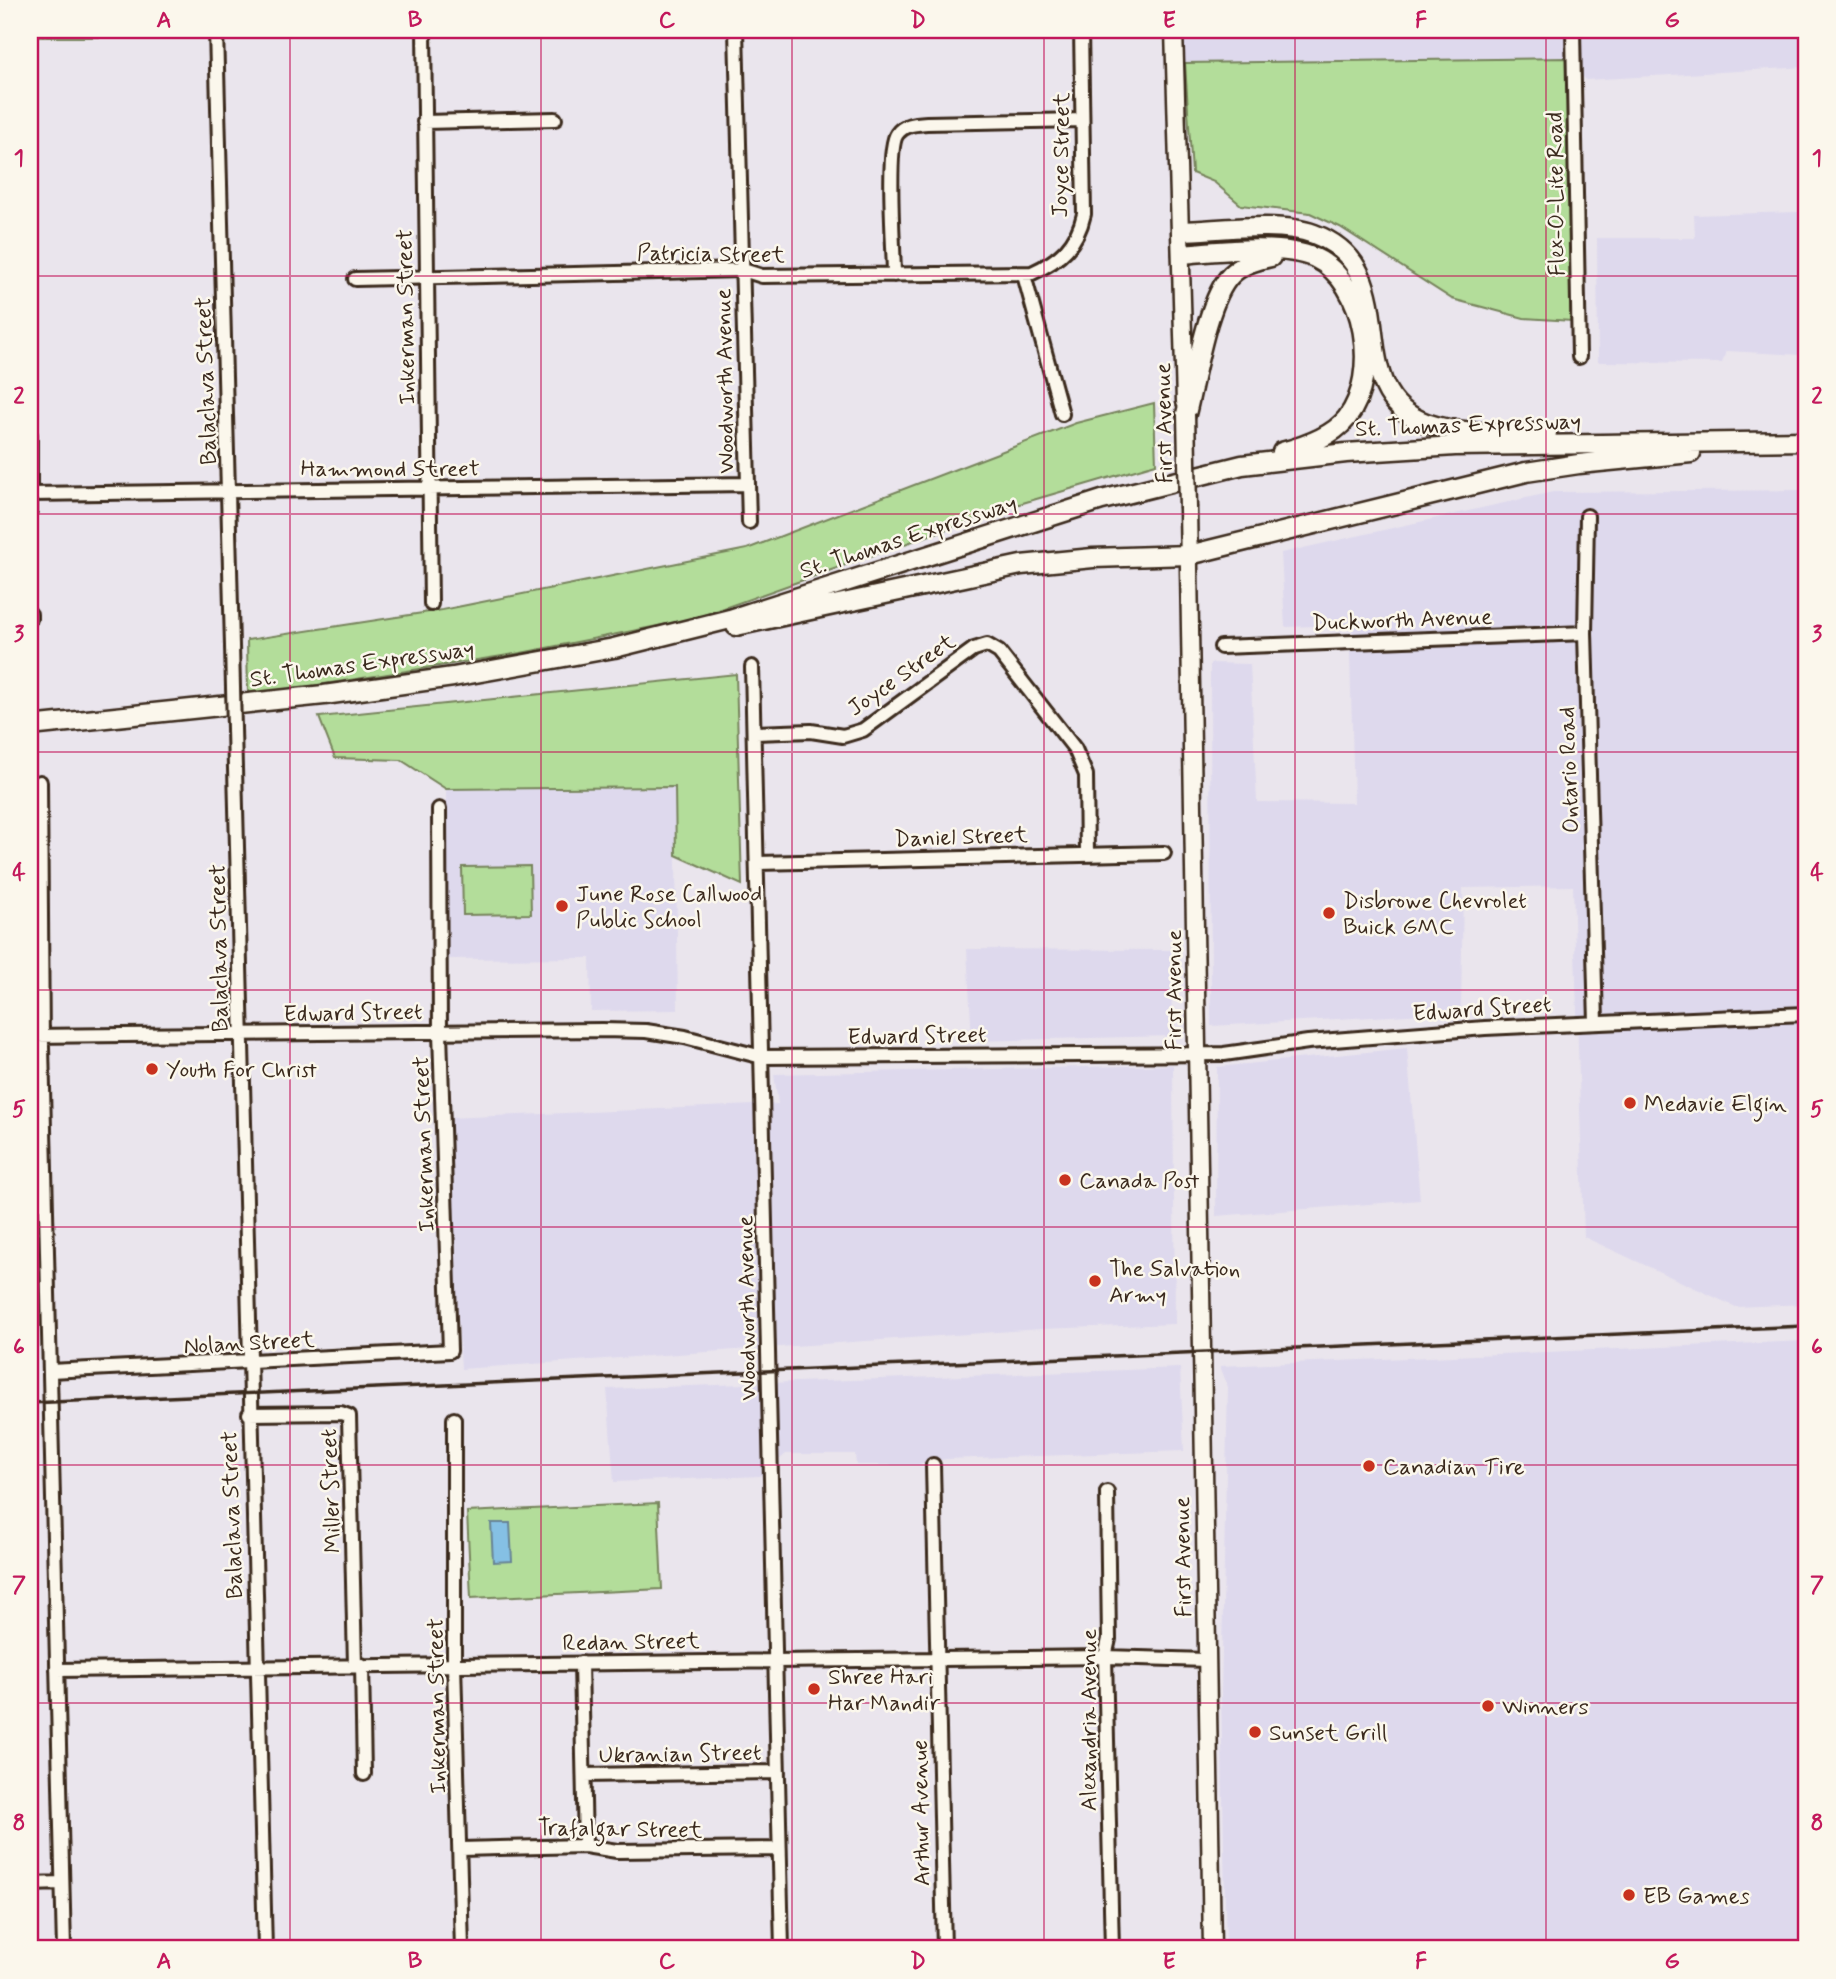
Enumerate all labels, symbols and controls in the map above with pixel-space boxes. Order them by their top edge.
text: A [156,6,172,36]
text: B [408,6,423,36]
text: C [659,6,676,36]
text: D [910,6,926,36]
text: E [1162,6,1176,36]
text: F [1415,6,1427,36]
text: G [1664,6,1680,36]
street label: Joyce Street [1046,92,1078,218]
street label: Flex-O-Lite Road [1541,112,1573,276]
text: 1 [14,144,24,174]
text: 1 [1812,144,1822,174]
street label: Inkerman Street [390,229,424,405]
street label: Patricia Street [637,239,786,271]
street label: Woodworth Avenue [709,288,743,474]
street label: Balaclava Street [189,296,225,465]
street label: First Avenue [1149,362,1181,484]
text: 2 [13,382,25,412]
text: 2 [1811,382,1823,412]
street label: St. Thomas Expressway [1354,407,1582,445]
street label: Hammond Street [300,455,480,485]
street label: St. Thomas Expressway [796,489,1021,587]
street label: Duckworth Avenue [1311,603,1493,639]
text: 3 [14,620,25,650]
text: 3 [1812,620,1823,650]
street label: Joyce Street [842,627,962,724]
street label: St. Thomas Expressway [248,634,476,696]
street label: Ontario Road [1553,706,1587,834]
street label: Daniel Street [894,821,1029,855]
text: 4 [12,858,26,888]
text: 4 [1810,858,1824,888]
street label: Balaclava Street [204,864,236,1032]
place label: June Rose Callwood Public School [576,880,762,936]
place label: Disbrowe Chevrolet Buick GMC [1343,887,1527,943]
marker: June Rose Callwood Public School [554,898,570,914]
marker: Disbrowe Chevrolet Buick GMC [1321,905,1337,921]
street label: First Avenue [1160,930,1190,1050]
street label: Edward Street [1412,990,1553,1030]
street label: Edward Street [283,998,423,1030]
street label: Edward Street [847,1021,987,1053]
street label: Inkerman Street [407,1055,443,1232]
place label: Youth For Christ [166,1056,317,1086]
marker: Youth For Christ [144,1061,160,1077]
place label: Medavie Elgin [1644,1090,1787,1122]
text: 5 [12,1095,26,1125]
marker: Medavie Elgin [1622,1095,1638,1111]
text: 5 [1810,1095,1824,1125]
place label: Canada Post [1079,1167,1199,1197]
marker: Canada Post [1057,1172,1073,1188]
street label: Woodworth Avenue [731,1215,765,1401]
place label: The Salvation Army [1109,1255,1240,1311]
marker: The Salvation Army [1087,1273,1103,1289]
street label: Nolan Street [183,1326,316,1362]
text: 6 [13,1333,25,1363]
text: 6 [1811,1333,1823,1363]
street label: Miller Street [315,1428,349,1554]
street label: Balaclava Street [215,1430,251,1599]
place label: Canadian Tire [1383,1453,1525,1483]
marker: Canadian Tire [1361,1458,1377,1474]
street label: First Avenue [1168,1496,1200,1618]
text: 7 [12,1571,26,1601]
text: 7 [1810,1571,1824,1601]
street label: Inkerman Street [421,1618,455,1794]
street label: Redan Street [562,1627,701,1659]
street label: Alexandria Avenue [1075,1629,1105,1811]
place label: Shree Hari Har Mandir [828,1663,940,1719]
marker: Shree Hari Har Mandir [806,1681,822,1697]
place label: Winners [1502,1693,1589,1723]
marker: Winners [1480,1698,1496,1714]
place label: Sunset Grill [1269,1719,1387,1749]
marker: Sunset Grill [1247,1724,1263,1740]
street label: Ukranian Street [598,1739,762,1771]
street label: Arthur Avenue [906,1740,938,1886]
text: 8 [13,1809,25,1839]
text: 8 [1811,1809,1823,1839]
street label: Trafalgar Street [537,1814,703,1848]
place label: EB Games [1643,1882,1750,1912]
marker: EB Games [1621,1887,1637,1903]
text: A [156,1947,172,1977]
text: B [408,1947,423,1977]
text: C [659,1947,676,1977]
text: D [910,1947,926,1977]
text: E [1162,1947,1176,1977]
text: F [1415,1947,1427,1977]
text: G [1664,1947,1680,1977]

